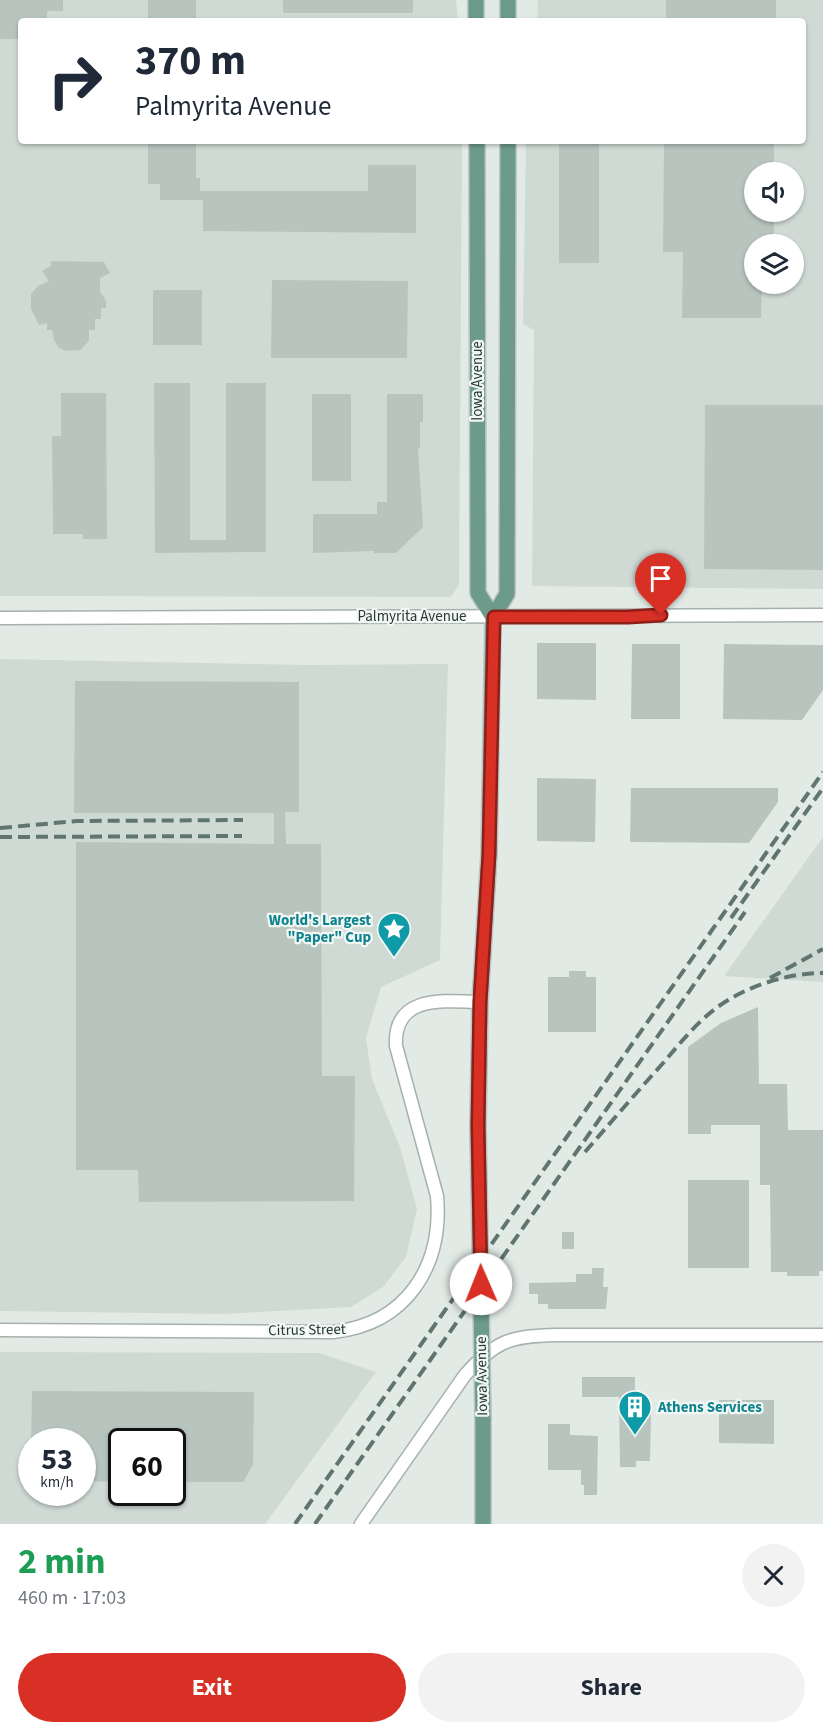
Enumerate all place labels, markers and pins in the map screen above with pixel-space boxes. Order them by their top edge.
pin [635,553,686,615]
place label: World's Largest "Paper" Cup [269,910,371,948]
place icon: World's Largest "Paper" Cup [376,911,412,958]
building icon: Athens Services [617,1389,653,1436]
place label: Athens Services [657,1397,762,1418]

